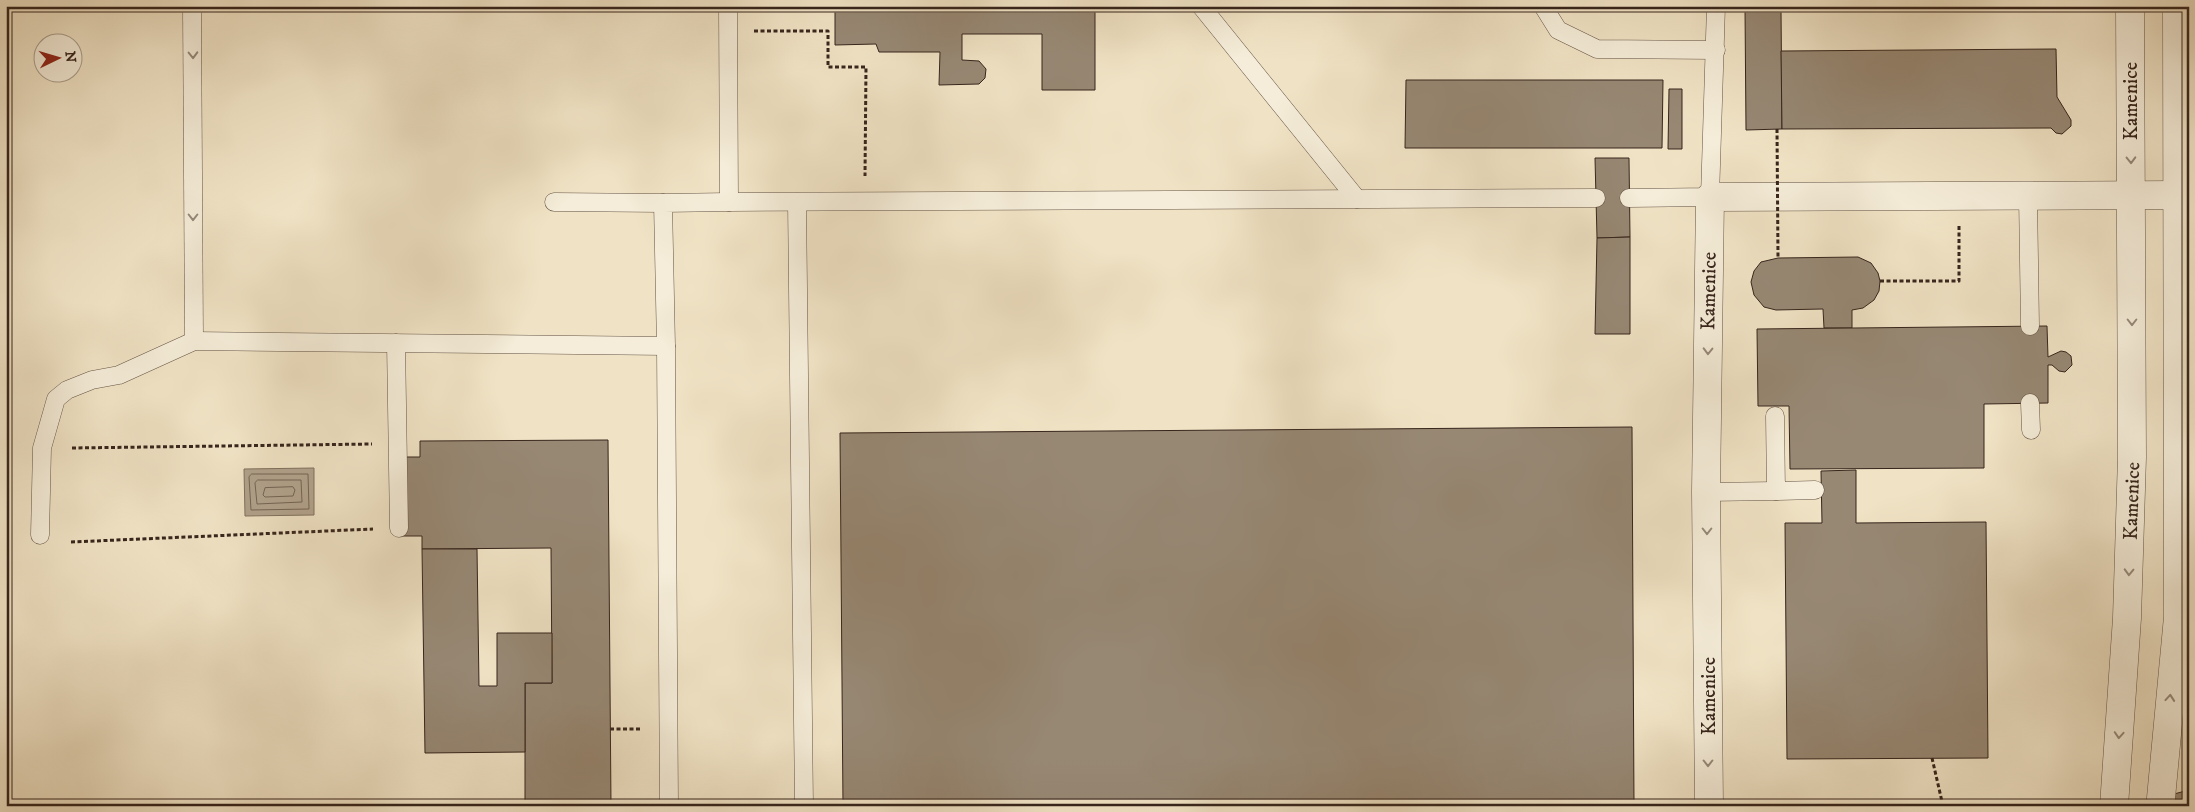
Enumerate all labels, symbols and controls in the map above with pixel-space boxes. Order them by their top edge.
north arrow [32,32,82,82]
text: N [60,50,79,64]
one-way arrow [188,52,198,59]
street label: Kamenice [2119,62,2144,140]
one-way arrow [2126,156,2136,164]
one-way arrow [188,214,198,222]
street label: Kamenice [1696,252,1723,330]
one-way arrow [2126,319,2137,327]
one-way arrow [1703,348,1713,355]
street label: Kamenice [2119,461,2146,541]
one-way arrow [1701,527,1712,535]
one-way arrow [2123,569,2134,577]
street label: Kamenice [1697,657,1722,735]
one-way arrow [2165,693,2176,701]
one-way arrow [2113,731,2124,739]
one-way arrow [1703,760,1714,768]

